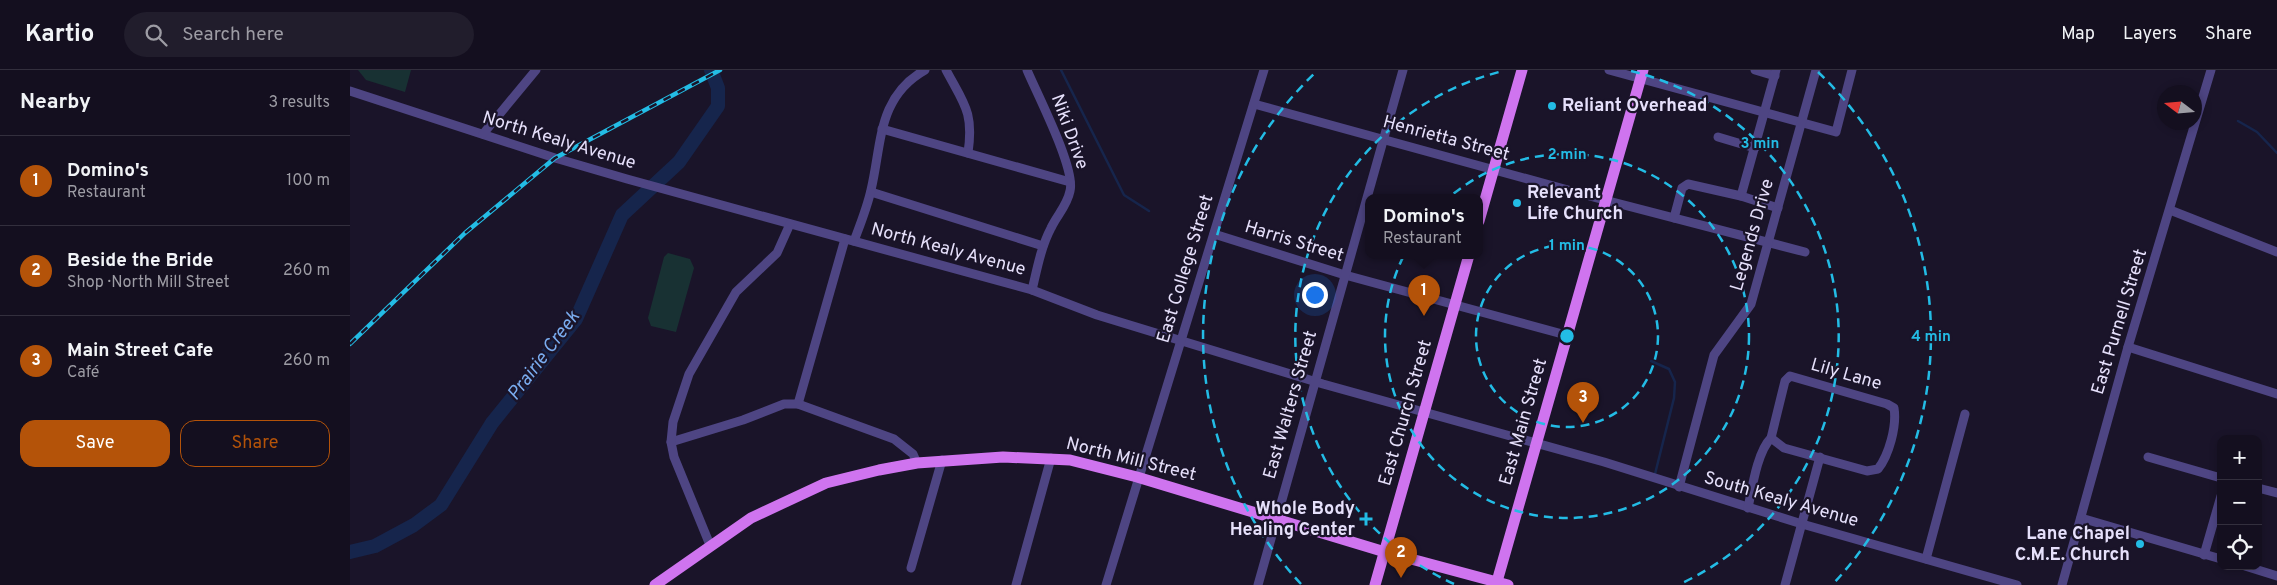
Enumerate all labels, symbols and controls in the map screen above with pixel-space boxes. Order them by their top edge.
search box [124,12,474,57]
text: Kartio [25,20,94,50]
icon: search [142,21,170,49]
text: Search here [182,23,284,47]
text: Map [2061,23,2095,46]
text: Layers [2123,23,2177,46]
text: Share [2205,23,2252,46]
north arrow [2157,85,2202,130]
text: Nearby [20,89,91,116]
street label: Niki Drive [1045,91,1093,173]
text: 3 results [268,93,330,113]
place label: Reliant Overhead [1562,95,1707,118]
marker: Reliant Overhead [1546,100,1558,112]
street label: North Kealy Avenue [479,107,639,175]
street label: Henrietta Street [1380,111,1512,167]
text: 3 min [1740,135,1780,154]
text: 2 min [1547,146,1587,165]
text: Domino's [67,159,149,183]
text: 1 [33,171,39,191]
text: 100 m [286,171,330,191]
street label: Legends Drive [1726,176,1780,294]
place label: Relevant Life Church [1527,182,1623,226]
text: Restaurant [67,183,146,203]
street label: East College Street [1152,192,1220,346]
popup [1365,194,1483,259]
marker: Relevant Life Church [1511,197,1523,209]
text: Domino's [1383,205,1465,229]
street label: Harris Street [1242,216,1346,268]
street label: North Kealy Avenue [868,218,1028,282]
text: Restaurant [1383,229,1462,249]
text: 1 min [1549,237,1585,256]
street label: East Purnell Street [2087,246,2153,398]
text: Beside the Bride [67,249,213,273]
text: 2 [31,261,41,281]
text: 260 m [283,261,330,281]
text: Shop · North Mill Street [67,273,230,293]
pin: 1 [1408,275,1440,316]
your location [1302,282,1328,308]
water label: Prairie Creek [502,306,586,406]
centre of rings [1558,327,1576,345]
street label: East Walters Street [1259,328,1323,482]
text: 4 min [1911,328,1951,347]
street label: East Church Street [1374,337,1438,489]
text: Main Street Cafe [67,339,213,363]
text: 3 [31,351,41,371]
text: 260 m [283,351,330,371]
street label: Lily Lane [1808,354,1884,396]
street label: East Main Street [1495,356,1553,488]
text: Café [67,363,99,383]
pin: 3 [1567,382,1599,423]
button: Save [20,420,170,467]
button: Share [180,420,330,467]
street label: North Mill Street [1064,433,1198,487]
map controls [2217,435,2262,570]
button: + [2217,435,2262,480]
street label: South Kealy Avenue [1701,467,1861,533]
button: − [2217,480,2262,525]
place label: Whole Body Healing Center [1230,498,1356,542]
marker: Whole Body Healing Center [1359,512,1373,526]
place label: Lane Chapel C.M.E. Church [2015,523,2130,567]
button: locate [2217,525,2262,570]
pin: 2 [1385,537,1417,578]
marker: Lane Chapel C.M.E. Church [2134,538,2146,550]

